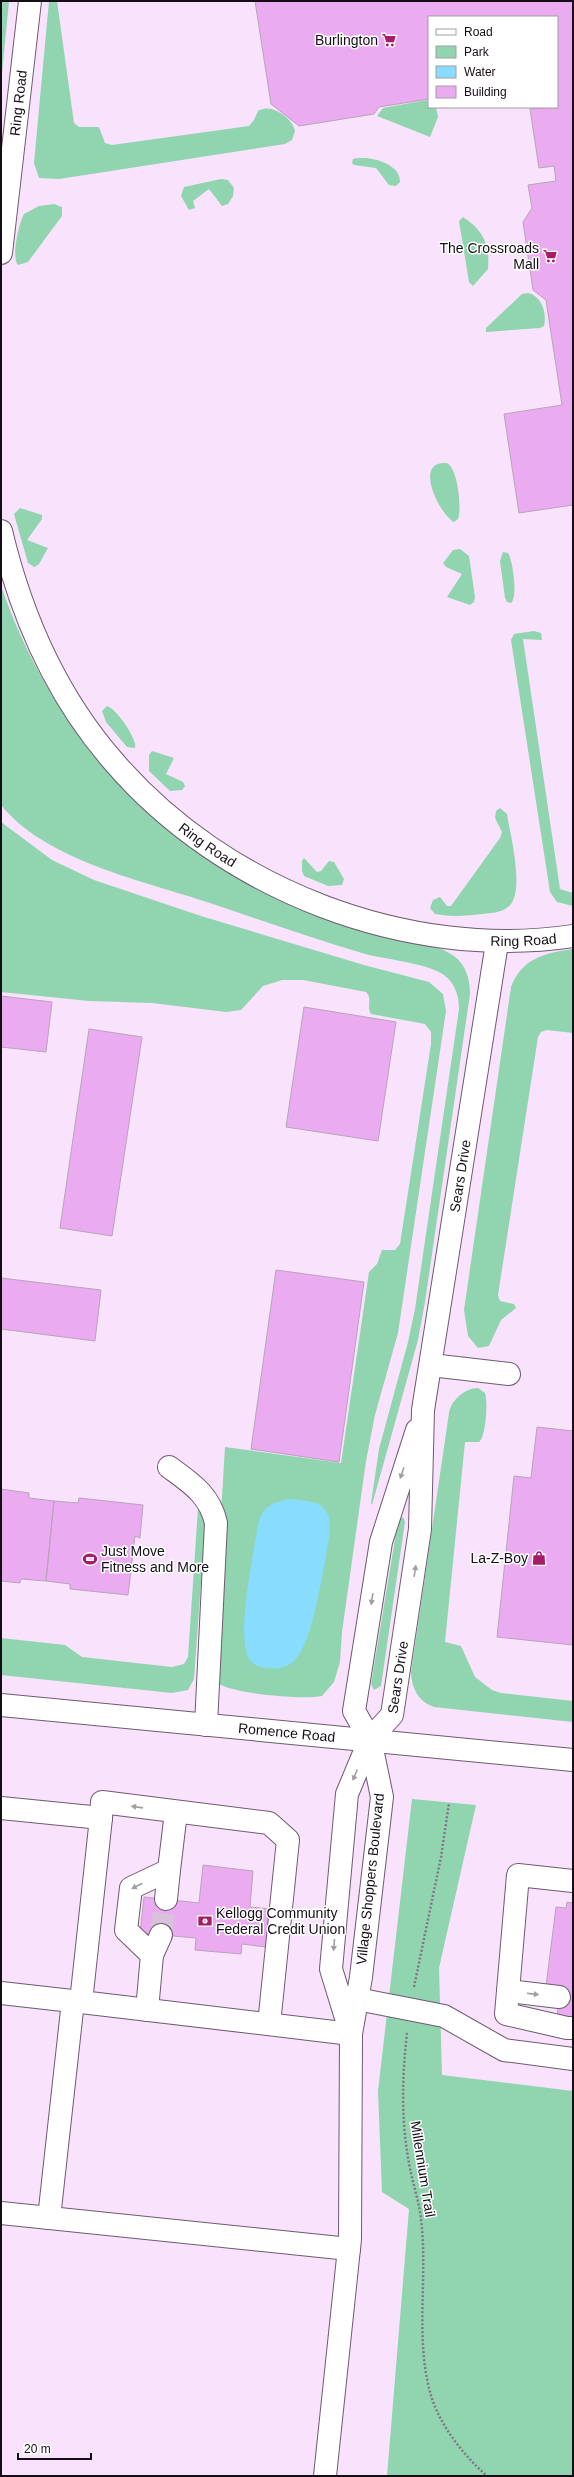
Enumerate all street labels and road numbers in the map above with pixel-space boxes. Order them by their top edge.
street label: Ring Road [7,69,30,137]
street label: Ring Road [176,819,239,870]
street label: Ring Road [490,930,557,949]
street label: Sears Drive [446,1138,474,1213]
street label: Sears Drive [384,1640,411,1715]
street label: Romence Road [237,1720,336,1745]
street label: Village Shoppers Boulevard [353,1792,387,1966]
street label: Millennium Trail [407,2120,439,2218]

